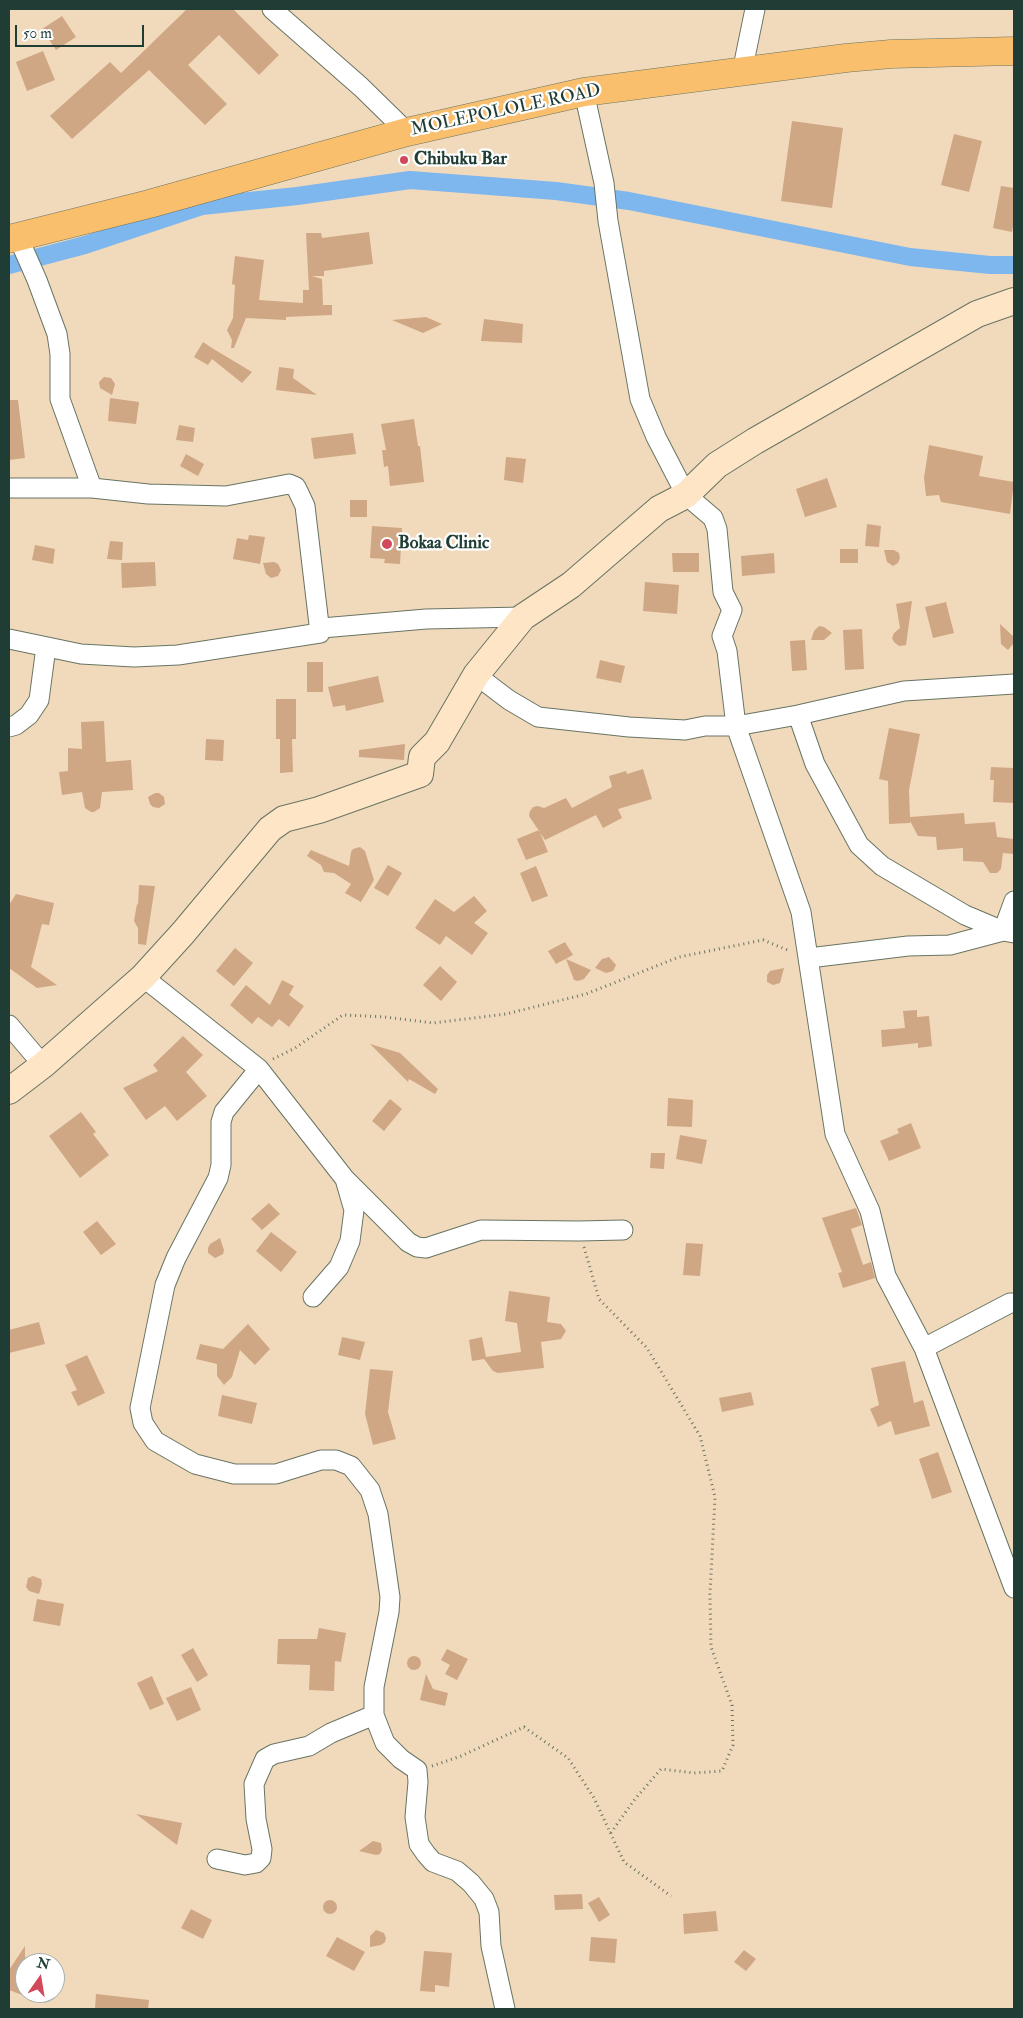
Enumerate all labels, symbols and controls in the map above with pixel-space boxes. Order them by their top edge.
scale bar [18,15,146,47]
text: 50 m [23,24,52,43]
street label: MOLEPOLOLE ROAD [409,80,603,142]
place label: Chibuku Bar [414,149,507,171]
marker: Chibuku Bar [398,154,410,166]
place label: Bokaa Clinic [398,533,489,555]
marker: Bokaa Clinic [380,537,394,551]
north arrow [15,1953,65,2003]
text: N [35,1954,51,1974]

